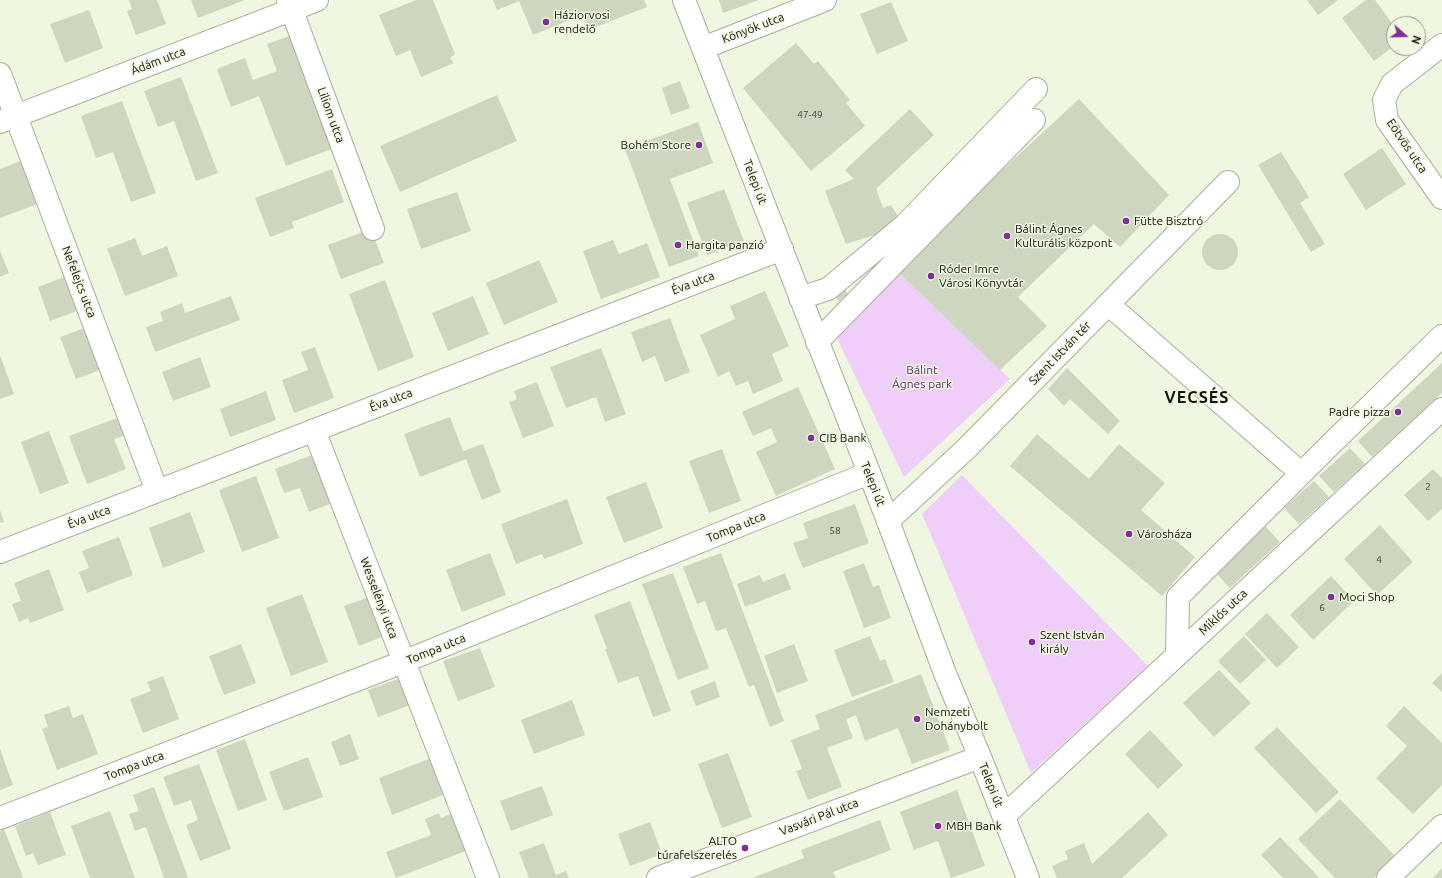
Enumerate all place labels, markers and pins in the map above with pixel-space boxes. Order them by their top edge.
place label: Háziorvosi rendelő [554,8,610,36]
marker: Háziorvosi rendelő [541,17,551,27]
place label: Bohém Store [621,138,691,152]
marker: Bohém Store [694,140,704,150]
place label: Fütte Bisztró [1134,214,1203,228]
marker: Fütte Bisztró [1121,216,1131,226]
place label: Bálint Ágnes Kulturális központ [1015,222,1112,250]
marker: Bálint Ágnes Kulturális központ [1002,231,1012,241]
place label: Hargita panzió [686,238,764,252]
marker: Hargita panzió [673,240,683,250]
place label: Róder Imre Városi Könyvtár [939,262,1023,290]
marker: Róder Imre Városi Könyvtár [926,271,936,281]
place label: Padre pizza [1329,405,1390,419]
marker: Padre pizza [1393,407,1403,417]
place label: CIB Bank [819,431,866,445]
marker: CIB Bank [806,433,816,443]
place label: Városháza [1137,527,1192,541]
marker: Városháza [1124,529,1134,539]
place label: Moci Shop [1339,590,1395,604]
marker: Moci Shop [1326,592,1336,602]
place label: Szent István király [1040,628,1105,656]
marker: Szent István király [1027,637,1037,647]
place label: Nemzeti Dohánybolt [925,705,988,733]
marker: Nemzeti Dohánybolt [912,714,922,724]
place label: MBH Bank [946,819,1002,833]
marker: MBH Bank [933,821,943,831]
place label: ALTO túrafelszerelés [657,834,737,862]
marker: ALTO túrafelszerelés [740,843,750,853]

